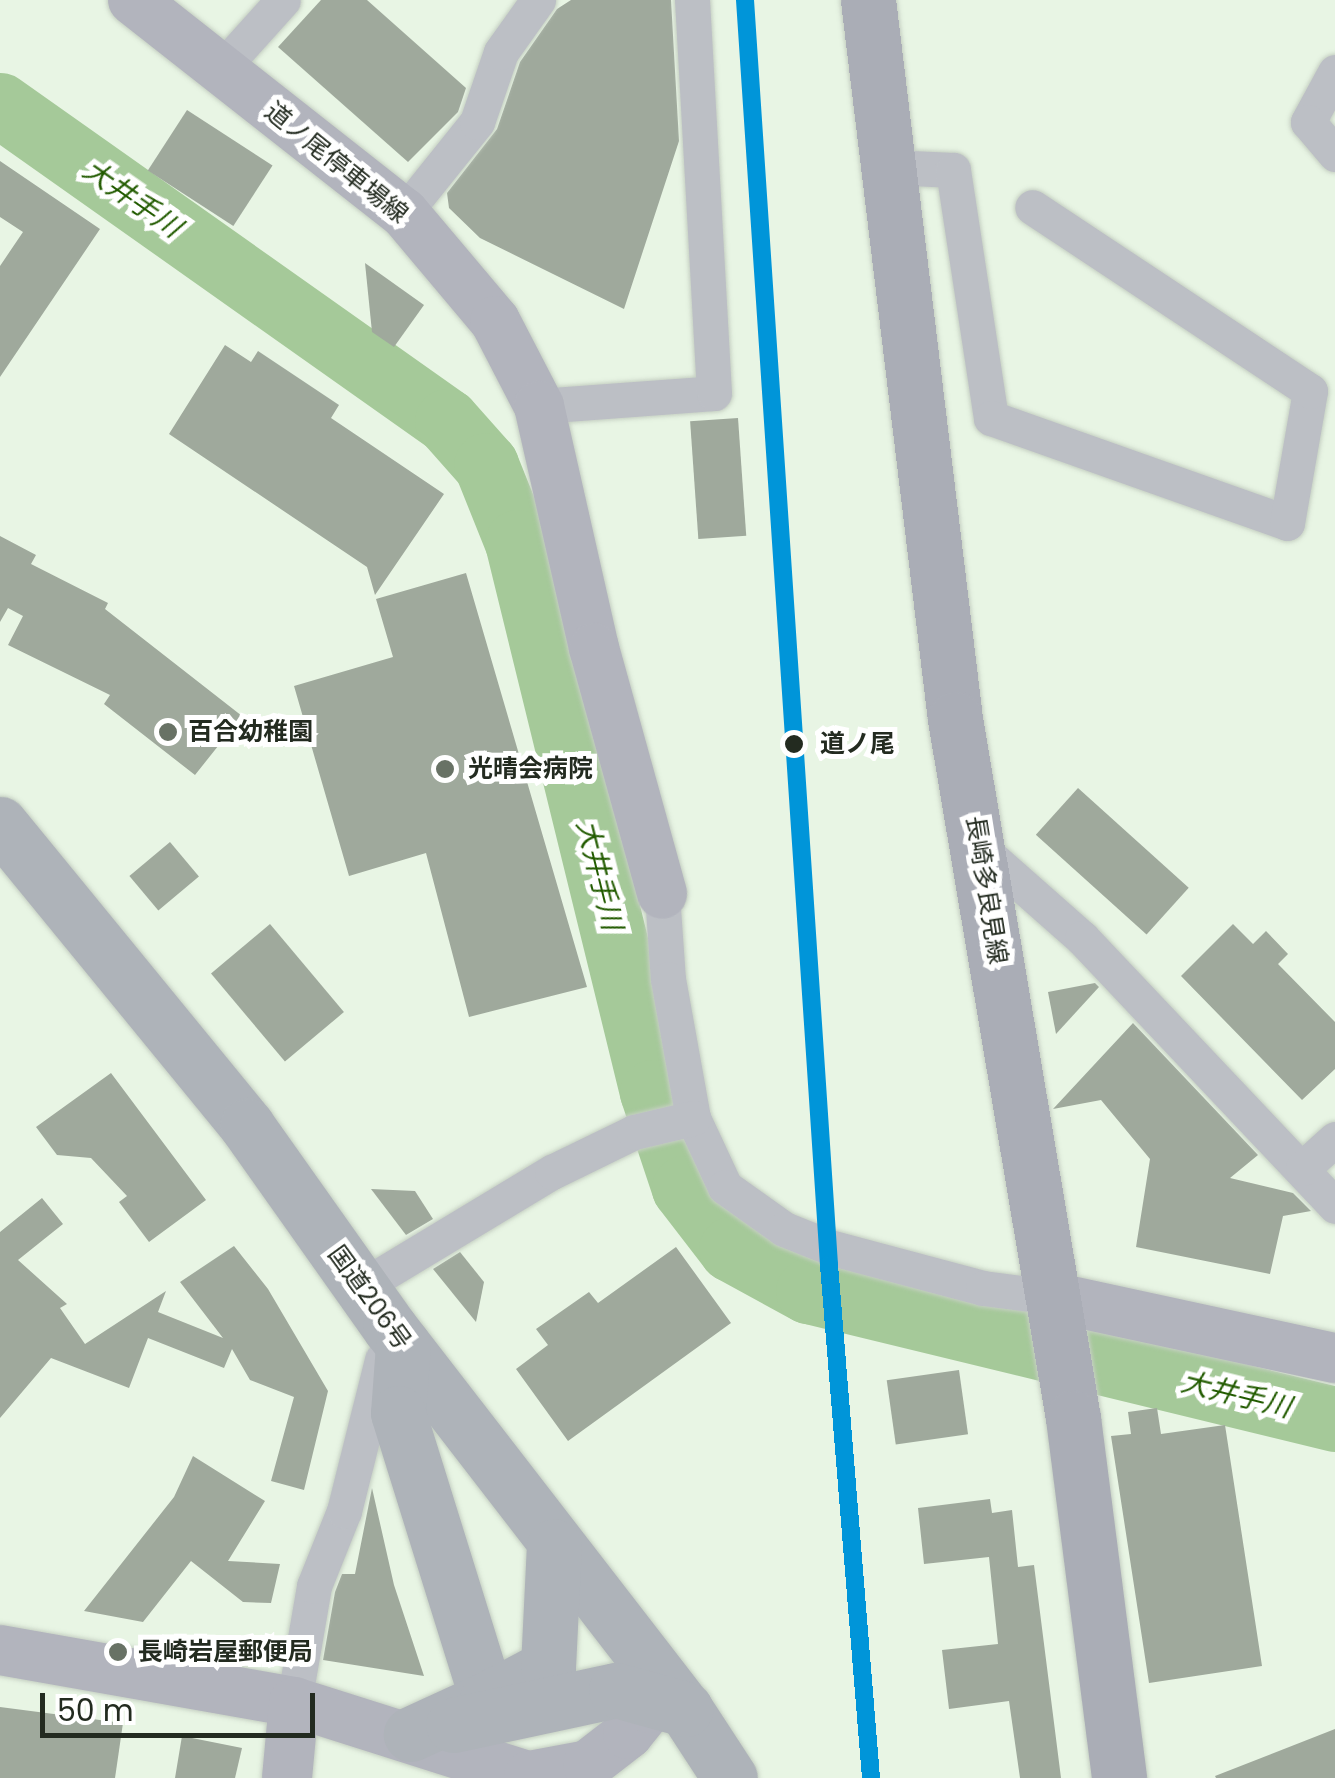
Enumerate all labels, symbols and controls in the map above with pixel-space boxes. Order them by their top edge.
street label: 道ノ尾停車場線 [259,96,413,230]
water label: 大井手川 [76,153,188,245]
place label: 百合幼稚園 [188,717,313,747]
marker: 百合幼稚園 [157,721,179,743]
marker: 道ノ尾 [777,727,811,761]
place label: 道ノ尾 [820,729,895,759]
place label: 光晴会病院 [468,754,593,784]
marker: 光晴会病院 [432,756,458,782]
street label: 長崎多良見線 [959,814,1013,966]
water label: 大井手川 [569,817,629,933]
street label: 国道206号 [321,1240,417,1356]
water label: 大井手川 [1178,1365,1294,1425]
place label: 長崎岩屋郵便局 [138,1637,313,1667]
marker: 長崎岩屋郵便局 [107,1641,129,1663]
scale bar [45,1673,320,1735]
text: 50 m [57,1689,134,1732]

